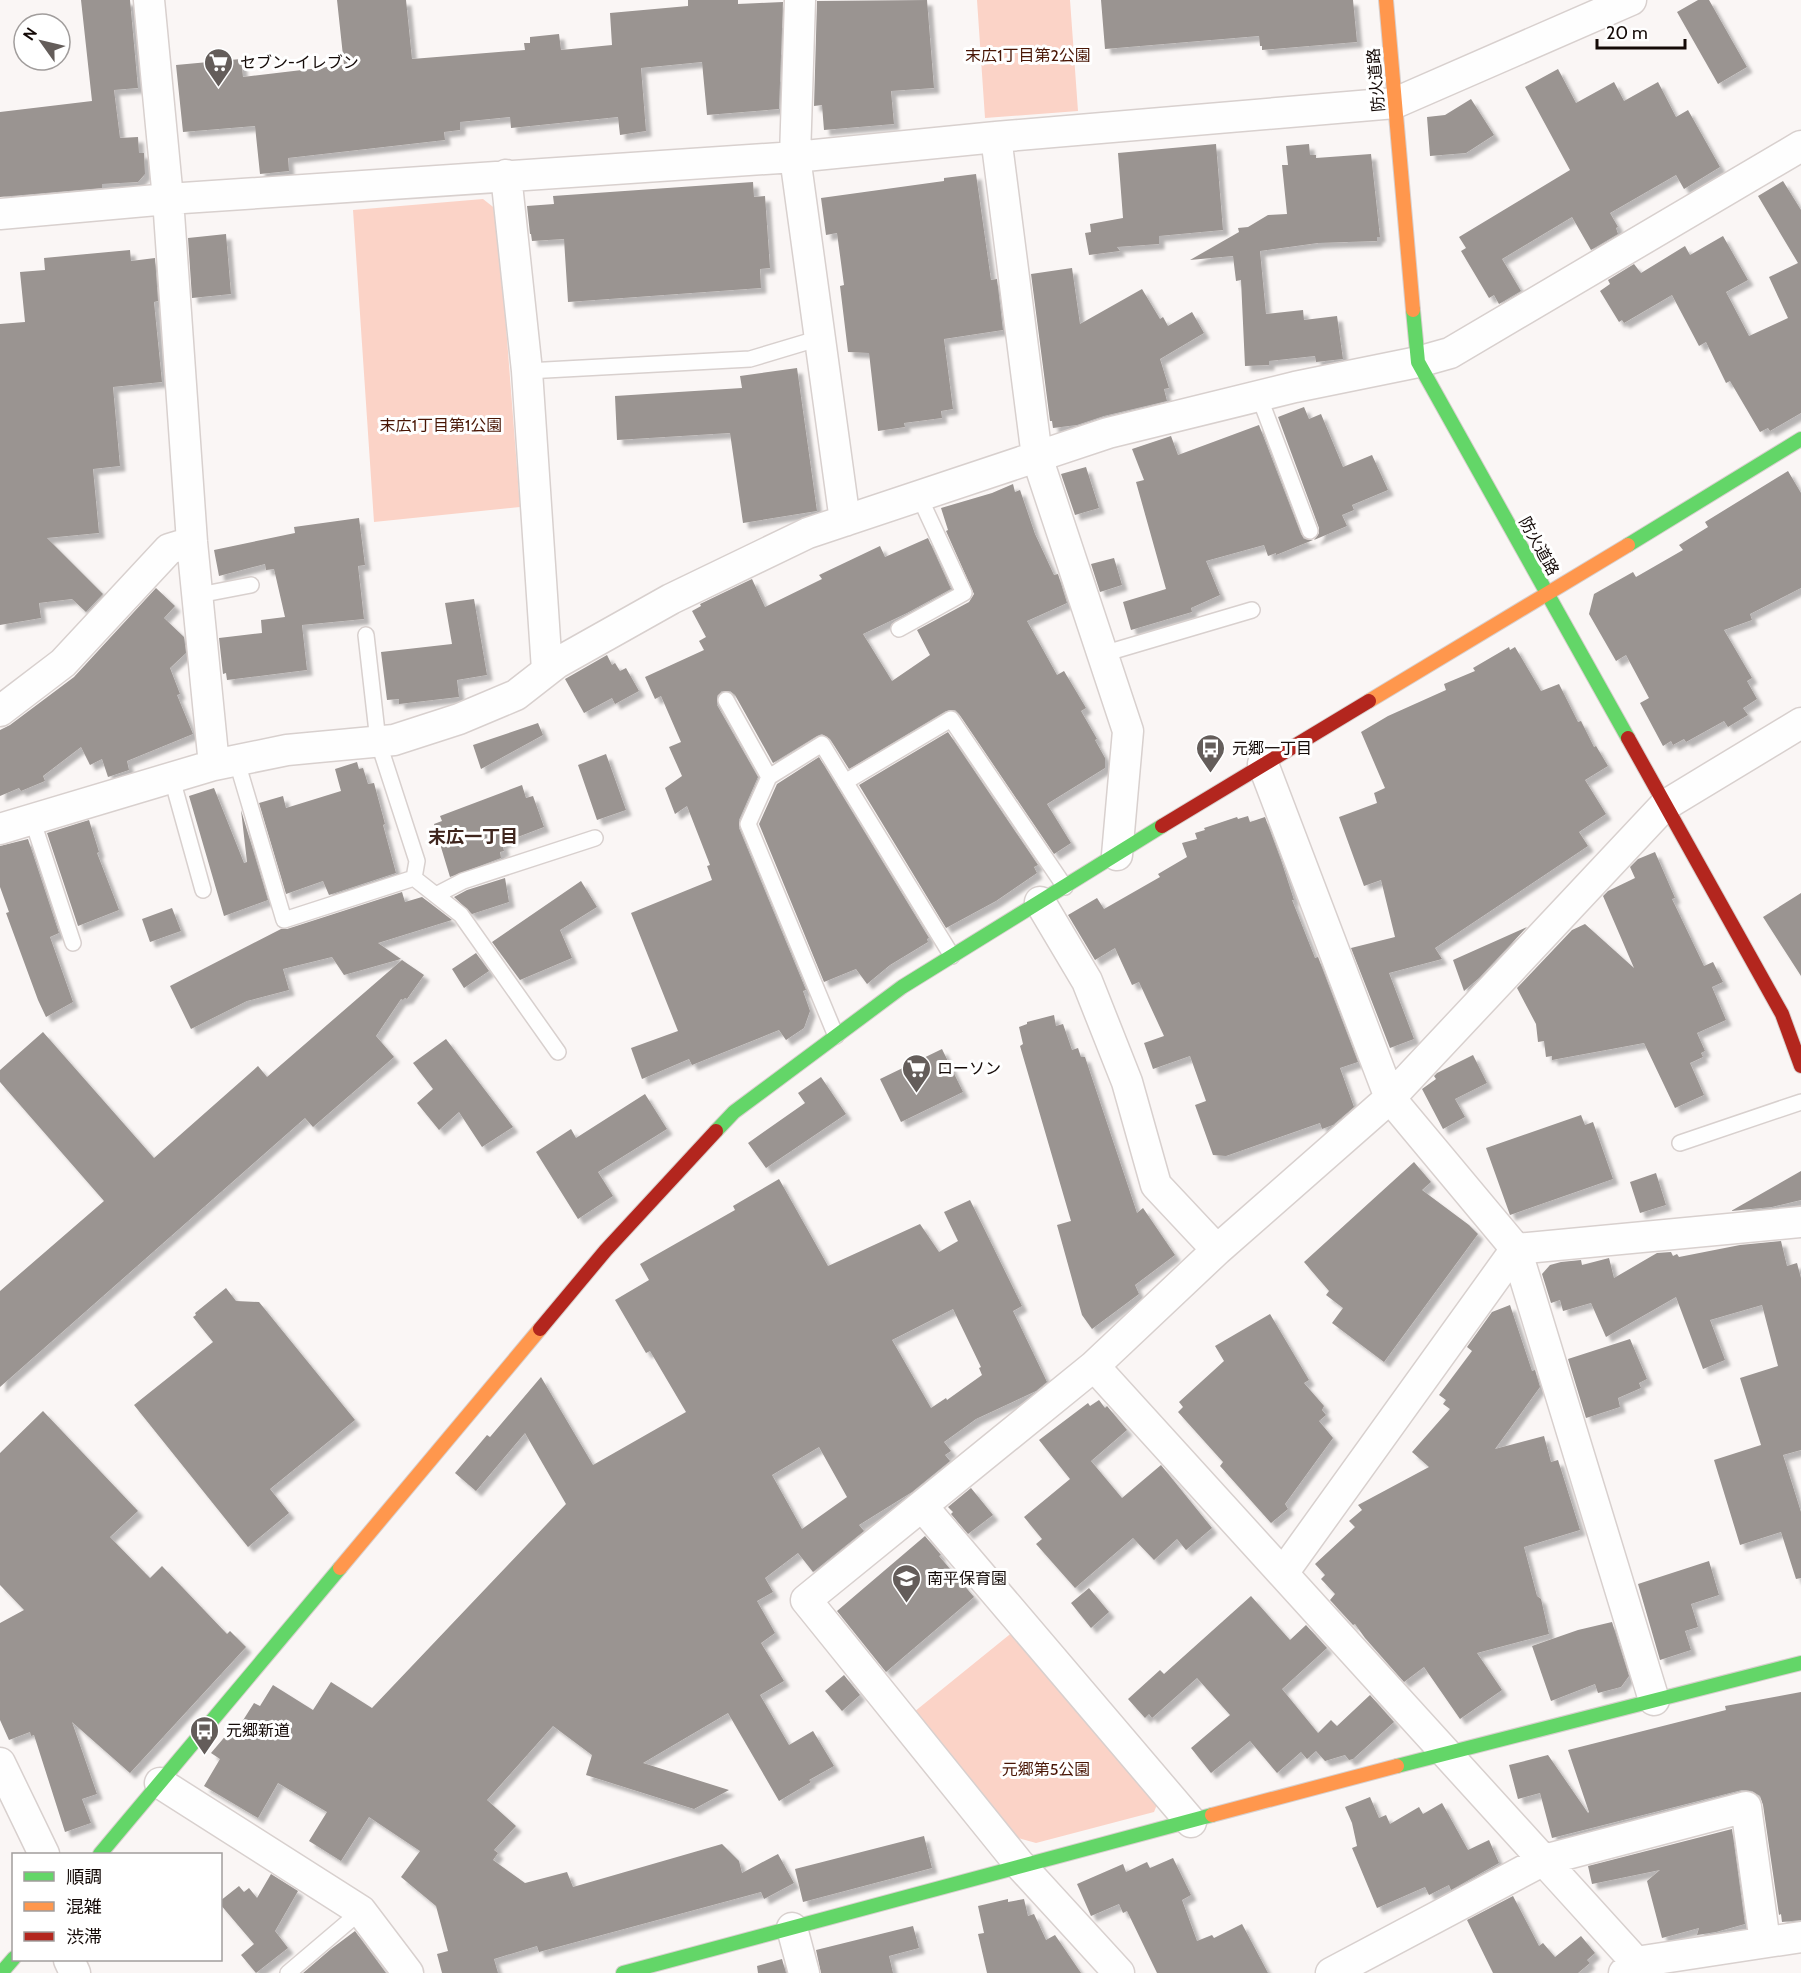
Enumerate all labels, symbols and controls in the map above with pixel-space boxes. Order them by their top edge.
north arrow [12,12,72,72]
scale bar [1597,12,1686,50]
text: 20 m [1606,22,1648,44]
text: N [19,24,41,44]
supermarket icon: セブン-イレブン [203,46,235,88]
park label: 末広1丁目第2公園 [965,46,1091,65]
street label: 防火道路 [1364,47,1388,113]
place label: セブン-イレブン [240,53,359,72]
park label: 末広1丁目第1公園 [380,416,502,435]
street label: 防火道路 [1515,513,1563,579]
bus stop icon: 元郷一丁目 [1195,732,1227,774]
place label: 元郷一丁目 [1232,739,1312,758]
district label: 末広一丁目 [428,826,518,848]
supermarket icon: ローソン [900,1052,932,1094]
place label: ローソン [937,1059,1001,1078]
school or university icon: 南平保育園 [890,1562,922,1604]
place label: 南平保育園 [927,1569,1007,1588]
bus stop icon: 元郷新道 [189,1714,221,1756]
place label: 元郷新道 [226,1721,290,1740]
park label: 元郷第5公園 [1002,1760,1090,1779]
legend [12,1853,222,1961]
text: 順調 [66,1866,102,1888]
text: 混雑 [66,1896,102,1918]
text: 渋滞 [66,1926,102,1948]

